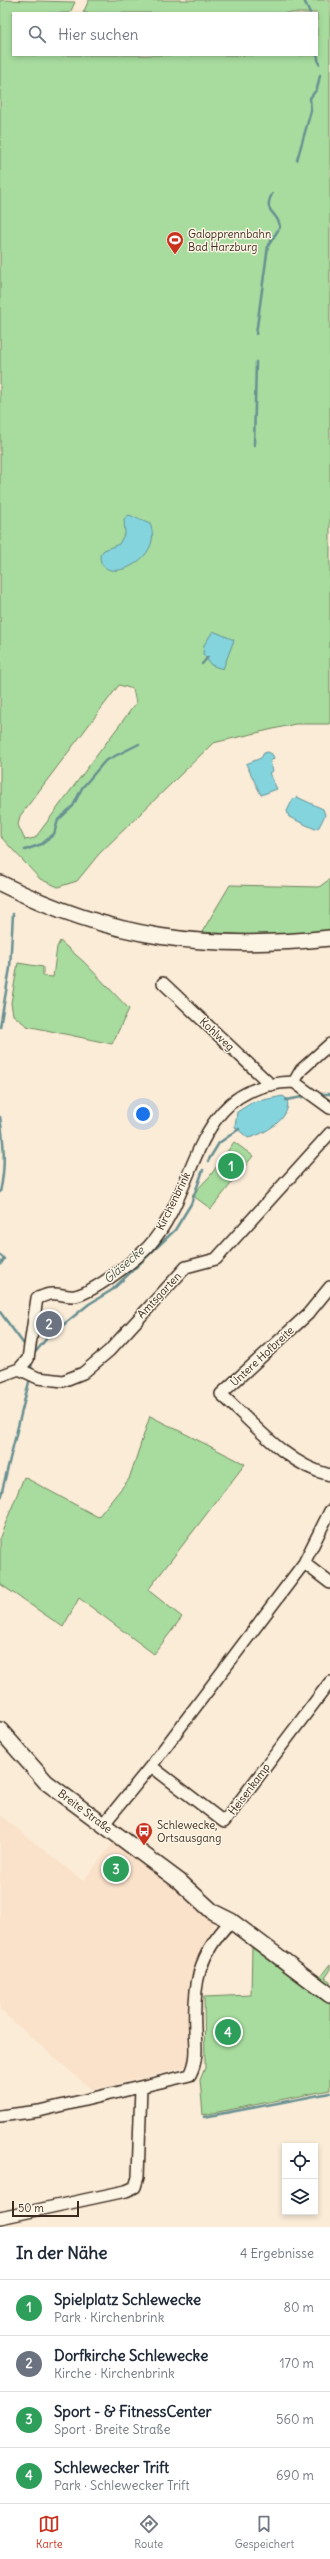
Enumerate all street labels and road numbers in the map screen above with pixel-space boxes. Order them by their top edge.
street label: Kohlweg [197,1014,237,1054]
street label: Kirchenbrink [153,1169,193,1232]
street label: Amtsgarten [134,1269,184,1321]
street label: Untere Hofbreite [227,1323,297,1389]
street label: Heisenkamp [225,1760,273,1818]
street label: Breite Straße [55,1786,115,1836]

